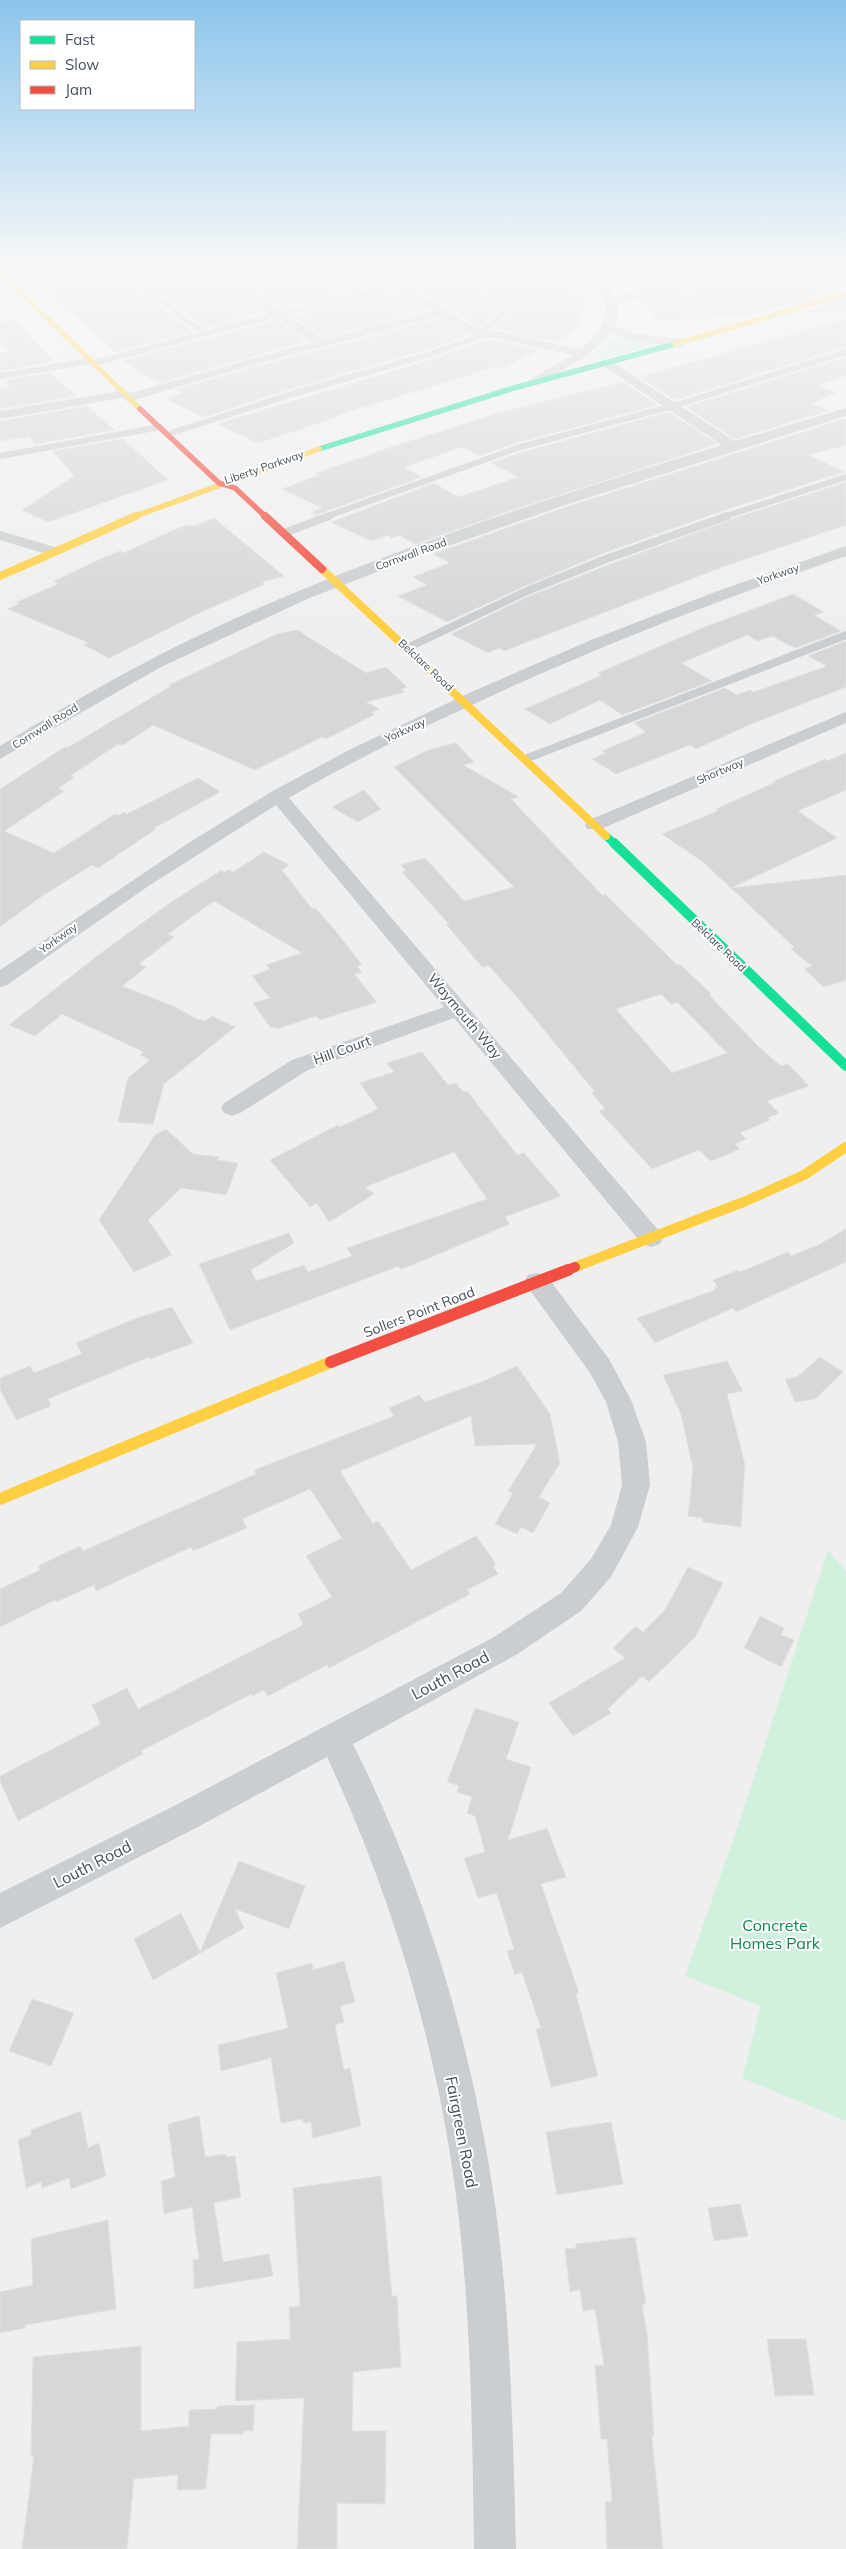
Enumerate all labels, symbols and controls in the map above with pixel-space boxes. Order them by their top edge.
legend [20,20,195,110]
text: Fast [65,30,95,49]
text: Slow [65,55,99,74]
text: Jam [65,80,92,99]
street label: Liberty Parkway [223,447,306,487]
street label: Cornwall Road [373,535,449,573]
street label: Yorkway [754,560,801,588]
street label: Belclare Road [395,636,457,694]
street label: Cornwall Road [10,700,80,752]
street label: Yorkway [381,714,428,746]
street label: Shortway [694,755,746,787]
street label: Belclare Road [689,915,749,975]
street label: Yorkway [36,919,80,957]
street label: Waymouth Way [424,970,506,1063]
street label: Hill Court [311,1031,373,1069]
street label: Sollers Point Road [361,1282,477,1342]
street label: Louth Road [408,1646,492,1704]
street label: Louth Road [49,1836,135,1892]
park label: Concrete Homes Park [730,1915,821,1953]
street label: Fairgreen Road [441,2074,483,2190]

